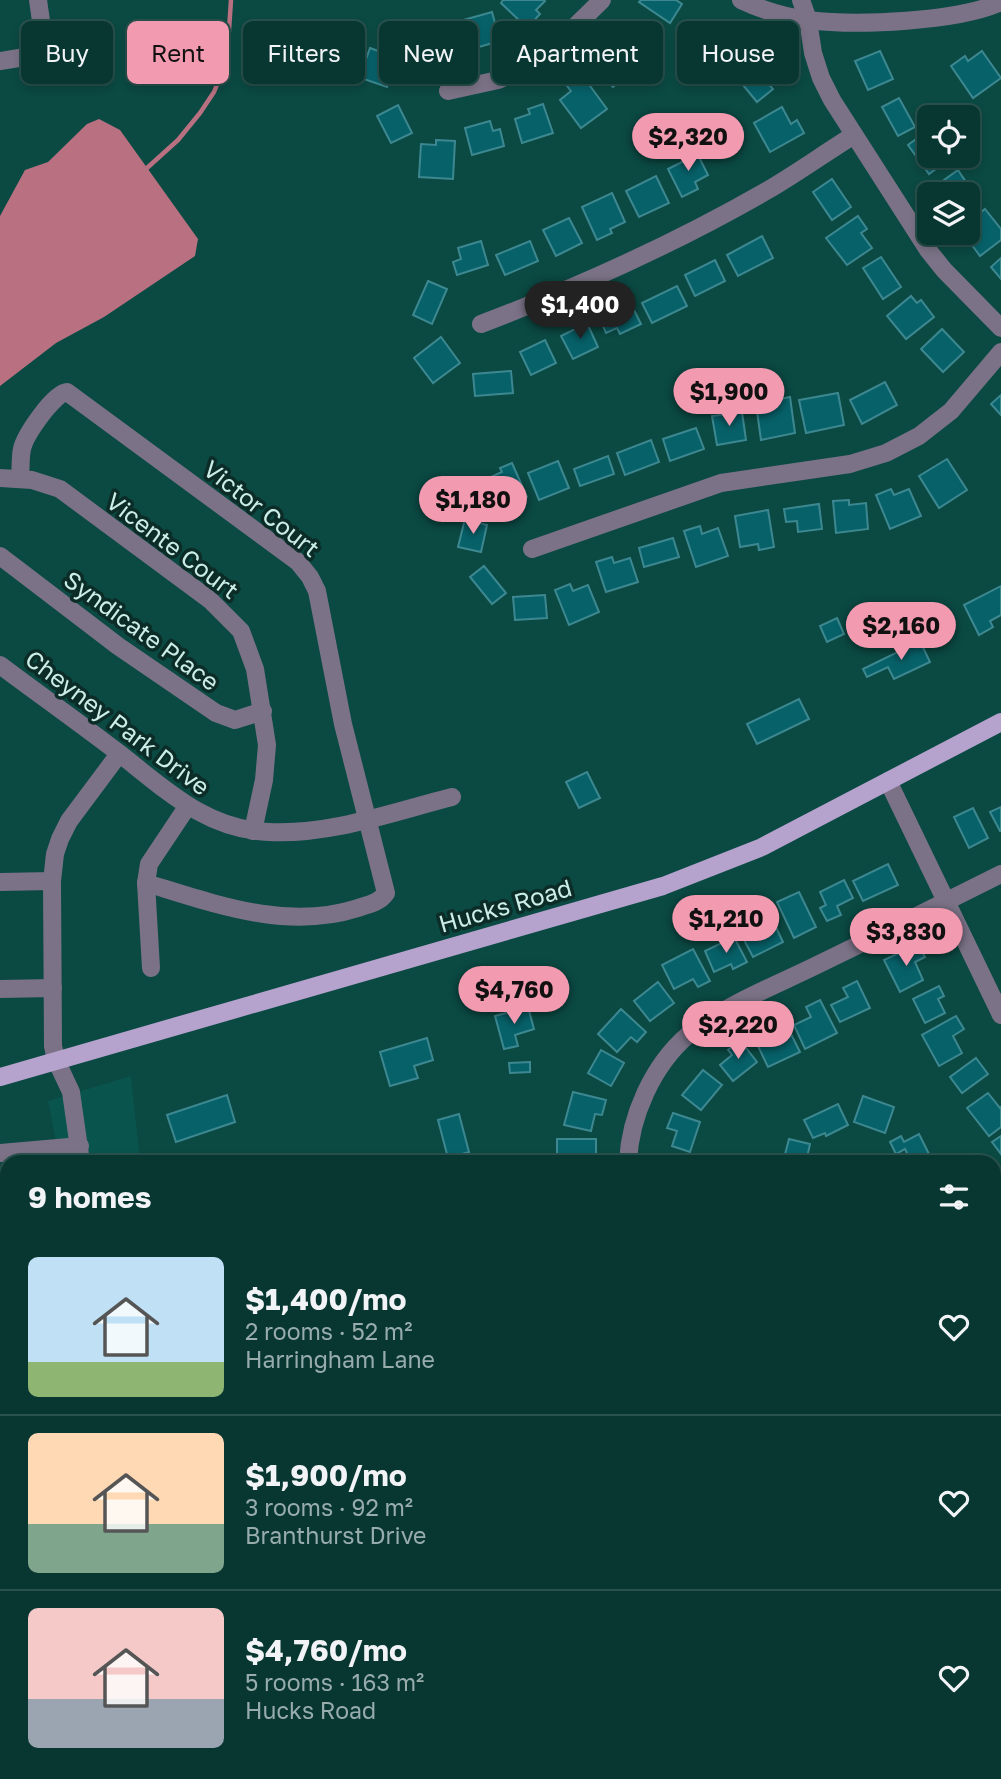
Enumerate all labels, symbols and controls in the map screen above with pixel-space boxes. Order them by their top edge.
chip: Buy [21,21,113,84]
chip: Rent [127,21,229,84]
chip: Filters [243,21,365,84]
chip: New [379,21,478,84]
chip: Apartment [492,21,663,84]
chip: House [677,21,799,84]
map controls [917,105,980,245]
button: locate [917,105,980,168]
pin: $2,320 [631,114,745,173]
text: $2,320 [648,122,728,150]
button: layers [917,182,980,245]
pin: $1,400 [523,282,637,341]
text: $1,400 [541,290,619,318]
pin: $1,900 [672,368,786,428]
text: $1,900 [689,377,769,405]
street label: Victor Court [198,454,326,562]
pin: $1,180 [416,476,530,536]
text: $1,180 [435,485,511,513]
street label: Vicente Court [101,486,245,604]
street label: Syndicate Place [59,564,225,696]
pin: $2,160 [844,602,958,662]
text: $2,160 [862,611,940,639]
street label: Cheyney Park Drive [20,643,216,801]
street label: Hucks Road [435,872,575,938]
pin: $1,210 [669,895,783,955]
text: $1,210 [688,904,764,932]
pin: $3,830 [849,908,963,968]
text: $3,830 [866,917,946,945]
pin: $4,760 [457,967,571,1026]
text: $4,760 [474,975,554,1003]
pin: $2,220 [681,1002,795,1061]
text: $2,220 [698,1010,778,1038]
icon: filters [935,1178,973,1216]
text: 9 homes [28,1179,151,1215]
text: $1,400/mo [245,1281,407,1317]
icon: home [84,1285,168,1369]
icon: heart [935,1308,973,1346]
text: 2 rooms · 52 m² [245,1317,412,1345]
text: Harringham Lane [245,1345,435,1373]
text: $1,900/mo [245,1457,407,1493]
icon: home [84,1461,168,1545]
icon: heart [935,1484,973,1522]
text: 3 rooms · 92 m² [245,1493,413,1521]
text: Branthurst Drive [245,1521,426,1549]
text: $4,760/mo [245,1632,407,1668]
icon: home [84,1636,168,1720]
icon: heart [935,1659,973,1697]
text: 5 rooms · 163 m² [245,1668,424,1696]
text: Hucks Road [245,1696,376,1724]

